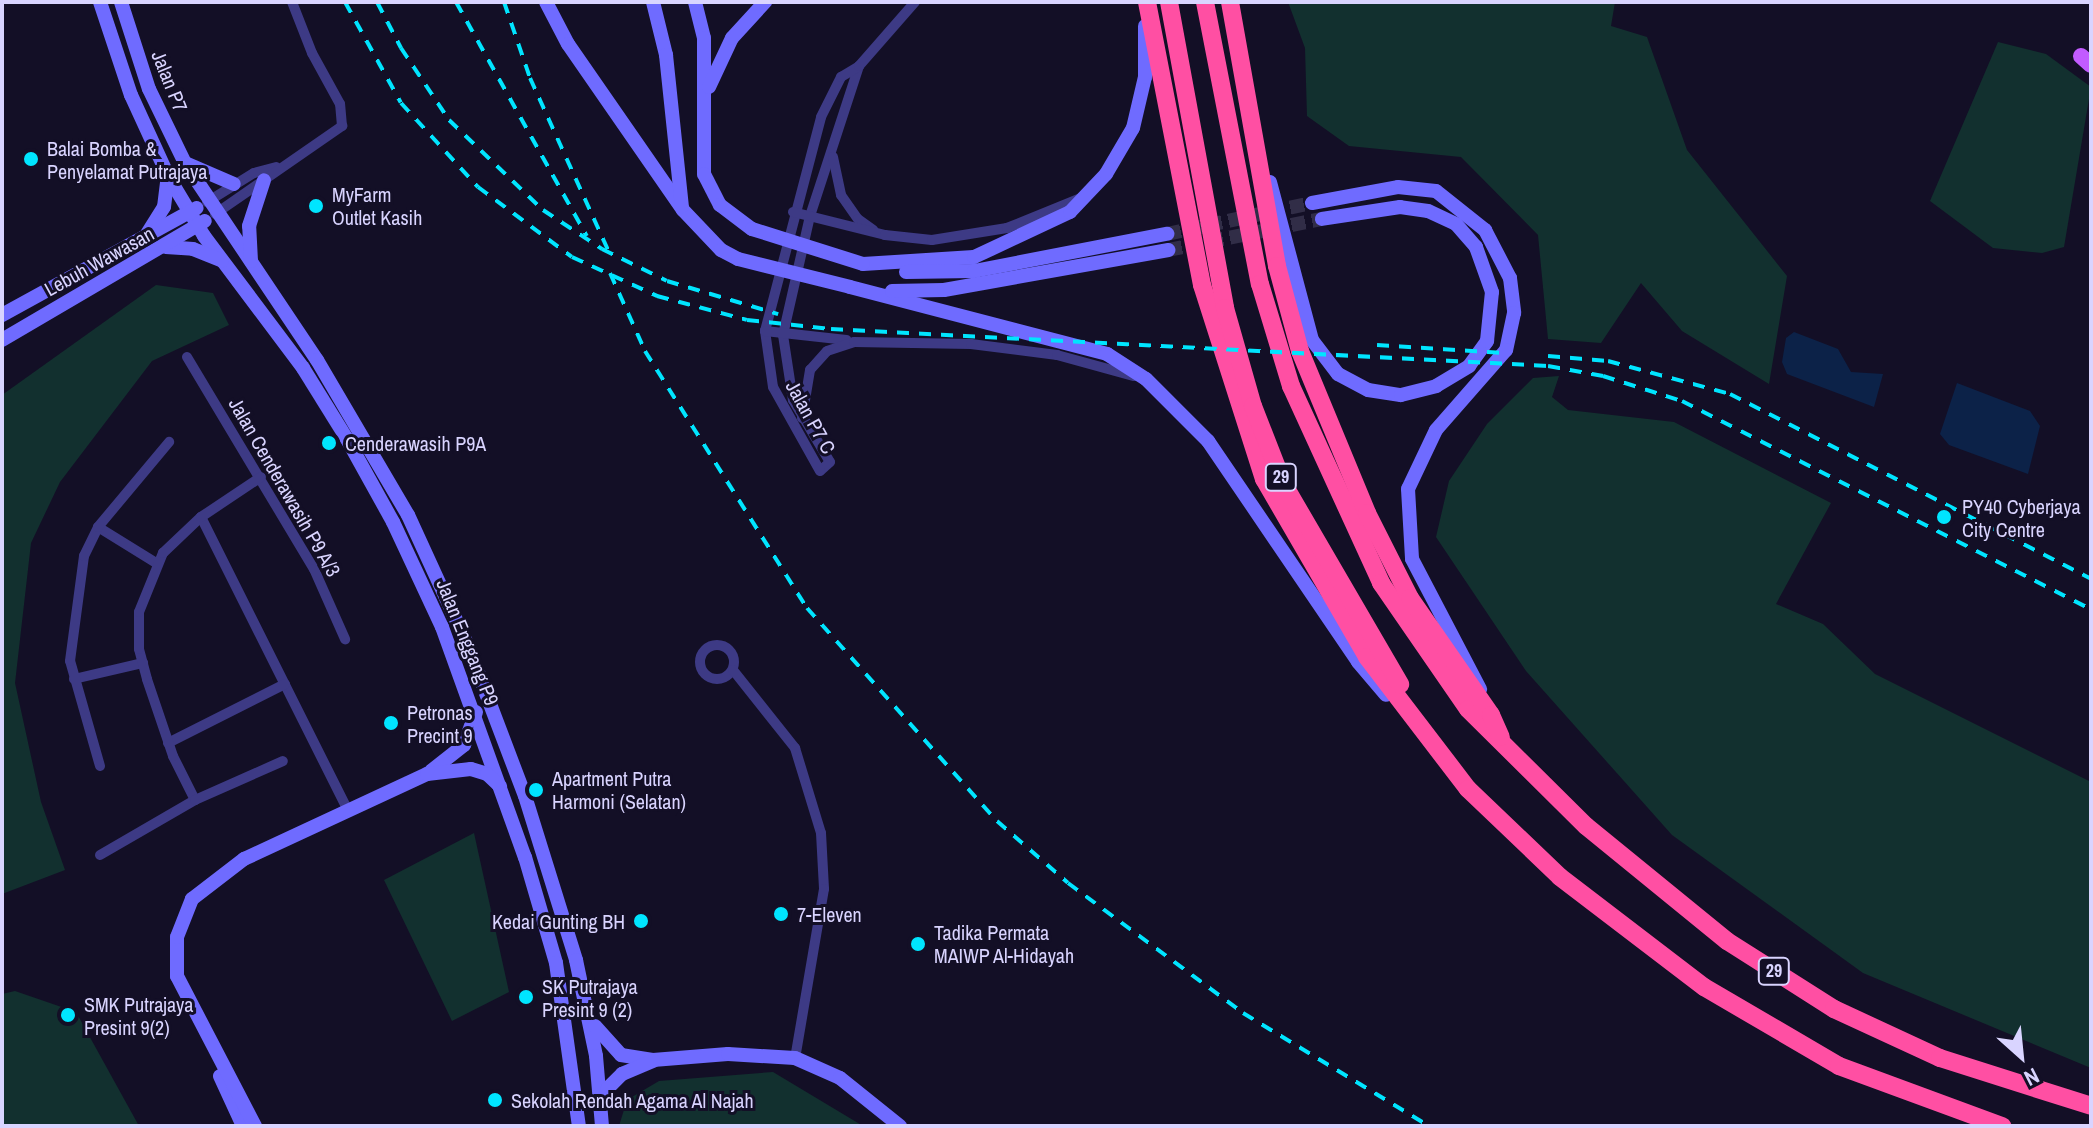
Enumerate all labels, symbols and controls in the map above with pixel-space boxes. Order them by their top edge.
street label: Jalan P7 [147,47,193,115]
place label: Balai Bomba & Penyelamat Putrajaya [47,136,207,183]
marker: Balai Bomba & Penyelamat Putrajaya [22,150,40,168]
place label: MyFarm Outlet Kasih [332,182,422,229]
marker: MyFarm Outlet Kasih [307,197,325,215]
street label: Lebuh Wawasan [40,221,158,301]
street label: Jalan P7 C [781,376,841,458]
street label: Jalan Cenderawasih P9 A/3 [224,393,346,581]
place label: Cenderawasih P9A [345,431,486,455]
marker: Cenderawasih P9A [320,434,338,452]
road number: 29 [1263,463,1299,491]
place label: PY40 Cyberjaya City Centre [1962,494,2080,541]
marker: PY40 Cyberjaya City Centre [1933,506,1955,528]
street label: Jalan Enggang P9 [432,575,504,709]
place label: Petronas Precint 9 [407,700,473,747]
marker: Petronas Precint 9 [382,714,400,732]
place label: Apartment Putra Harmoni (Selatan) [552,766,686,813]
marker: Apartment Putra Harmoni (Selatan) [527,781,545,799]
place label: 7-Eleven [797,902,862,926]
marker: 7-Eleven [772,905,790,923]
place label: Kedai Gunting BH [492,909,625,933]
marker: Kedai Gunting BH [632,912,650,930]
place label: Tadika Permata MAIWP Al-Hidayah [934,920,1075,967]
marker: Tadika Permata MAIWP Al-Hidayah [909,935,927,953]
road number: 29 [1756,957,1792,985]
place label: SK Putrajaya Presint 9 (2) [542,974,638,1021]
marker: SK Putrajaya Presint 9 (2) [517,988,535,1006]
place label: SMK Putrajaya Presint 9(2) [84,992,193,1039]
marker: SMK Putrajaya Presint 9(2) [59,1006,77,1024]
north arrow [1981,1016,2061,1096]
text: N [2019,1061,2045,1094]
place label: Sekolah Rendah Agama Al Najah [511,1088,755,1112]
marker: Sekolah Rendah Agama Al Najah [486,1091,504,1109]

